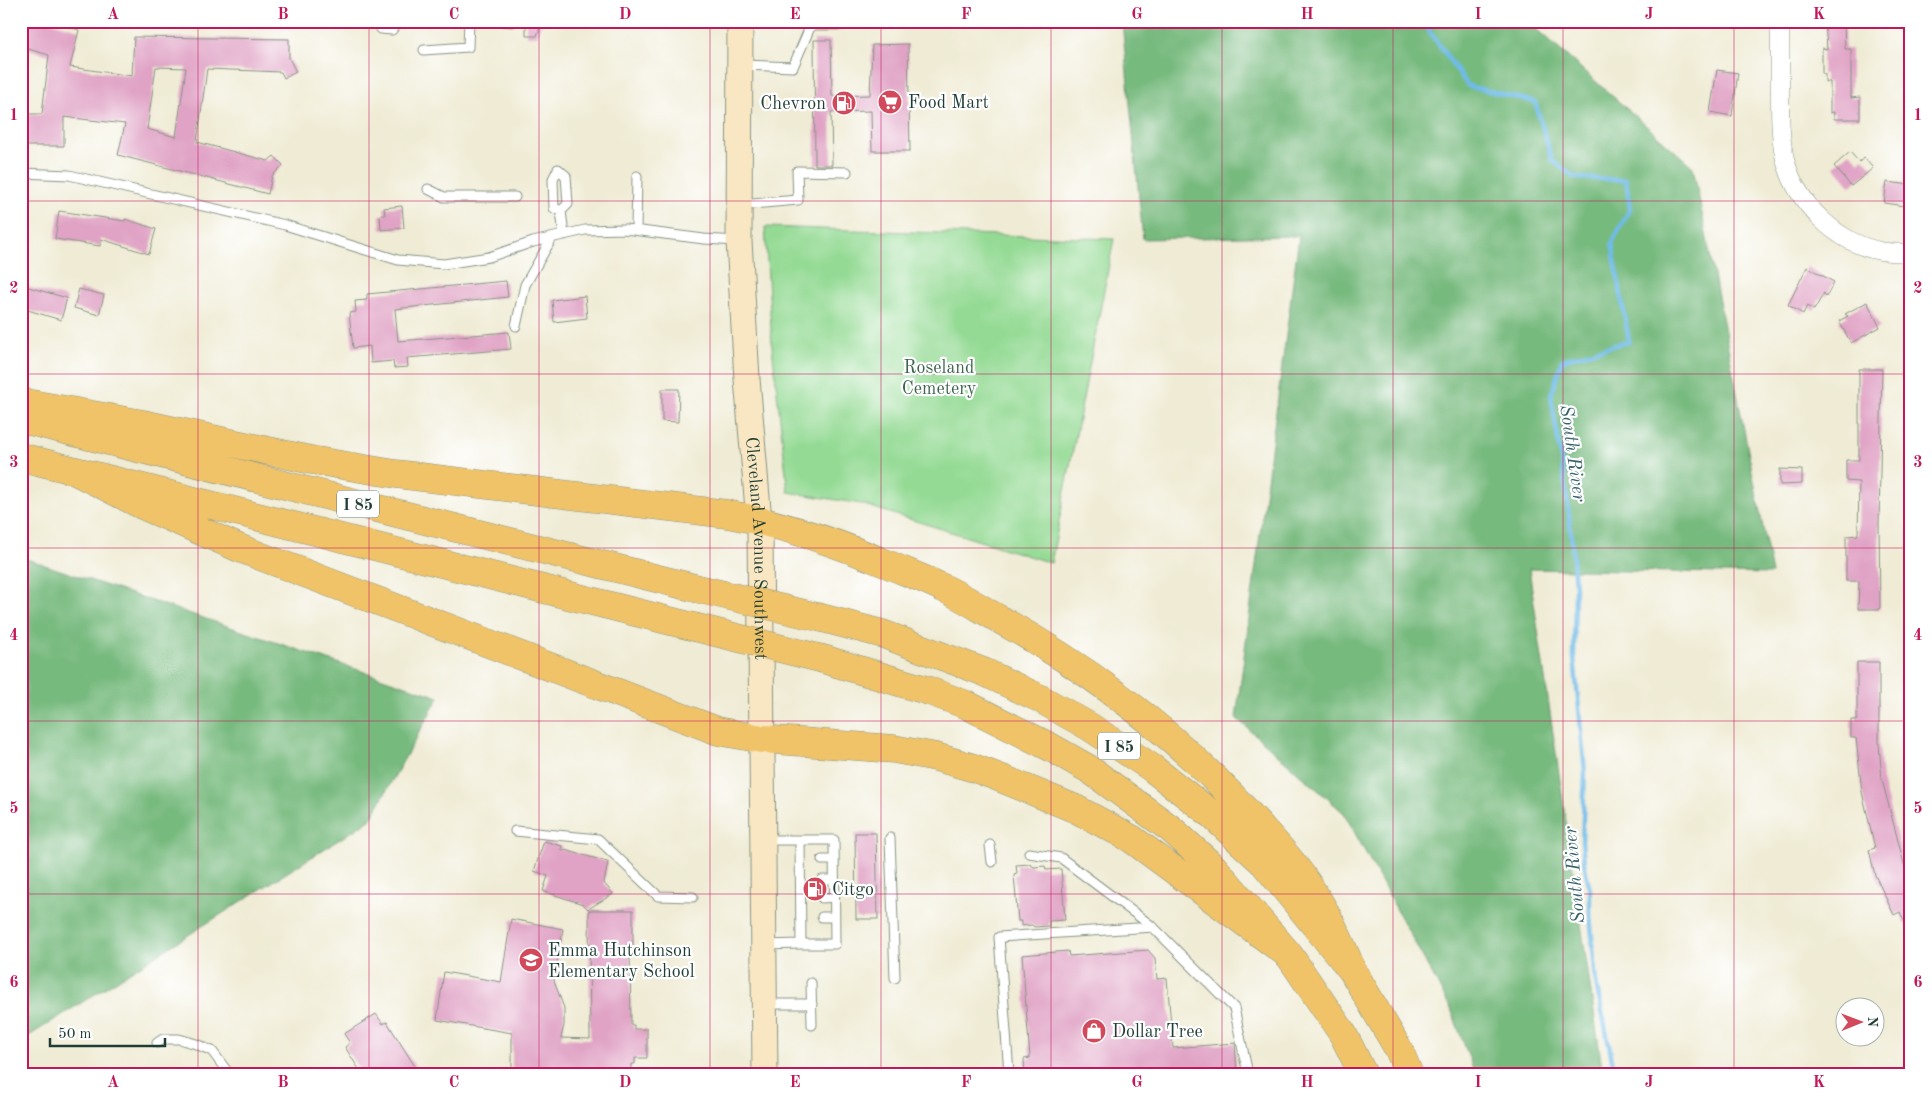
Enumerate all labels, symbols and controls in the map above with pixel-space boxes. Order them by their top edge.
text: A [107,7,119,23]
text: B [277,7,289,23]
text: C [449,7,459,23]
text: D [619,7,631,23]
text: E [789,7,801,23]
text: F [961,7,972,23]
text: G [1131,7,1143,23]
text: H [1300,7,1314,23]
text: I [1474,7,1482,23]
text: J [1645,7,1654,23]
text: K [1813,7,1825,23]
supermarket icon: Food Mart [877,89,903,115]
fuel station icon: Chevron [831,90,857,116]
place label: Food Mart [908,94,989,112]
place label: Chevron [760,95,826,113]
text: 1 [9,108,19,124]
text: 1 [1913,108,1923,124]
text: 2 [9,281,19,297]
text: 2 [1913,281,1923,297]
park label: Roseland Cemetery [902,359,977,398]
water label: South River [1555,404,1588,504]
street label: Cleveland Avenue Southwest [742,436,769,660]
text: 3 [9,455,19,471]
text: 3 [1913,455,1923,471]
road number: I 85 [337,490,379,518]
text: 4 [9,628,19,644]
text: 4 [1913,628,1923,644]
road number: I 85 [1098,732,1140,759]
text: 5 [9,801,19,817]
text: 5 [1913,801,1923,817]
water label: South River [1562,825,1589,924]
fuel station icon: Citgo [802,876,828,902]
place label: Citgo [832,881,874,899]
place label: Emma Hutchinson Elementary School [548,942,695,981]
school or university icon: Emma Hutchinson Elementary School [518,947,544,973]
text: 6 [9,975,19,991]
text: 6 [1913,975,1923,991]
north arrow [1834,998,1884,1048]
scale bar [50,1015,165,1047]
text: N [1865,1016,1879,1028]
shop icon: Dollar Tree [1081,1018,1107,1044]
place label: Dollar Tree [1112,1023,1203,1041]
text: 50 m [58,1027,92,1042]
text: A [107,1075,119,1091]
text: B [277,1075,289,1091]
text: C [449,1075,459,1091]
text: D [619,1075,631,1091]
text: E [789,1075,801,1091]
text: F [961,1075,972,1091]
text: G [1131,1075,1143,1091]
text: H [1300,1075,1314,1091]
text: I [1474,1075,1482,1091]
text: J [1645,1075,1654,1091]
text: K [1813,1075,1825,1091]

